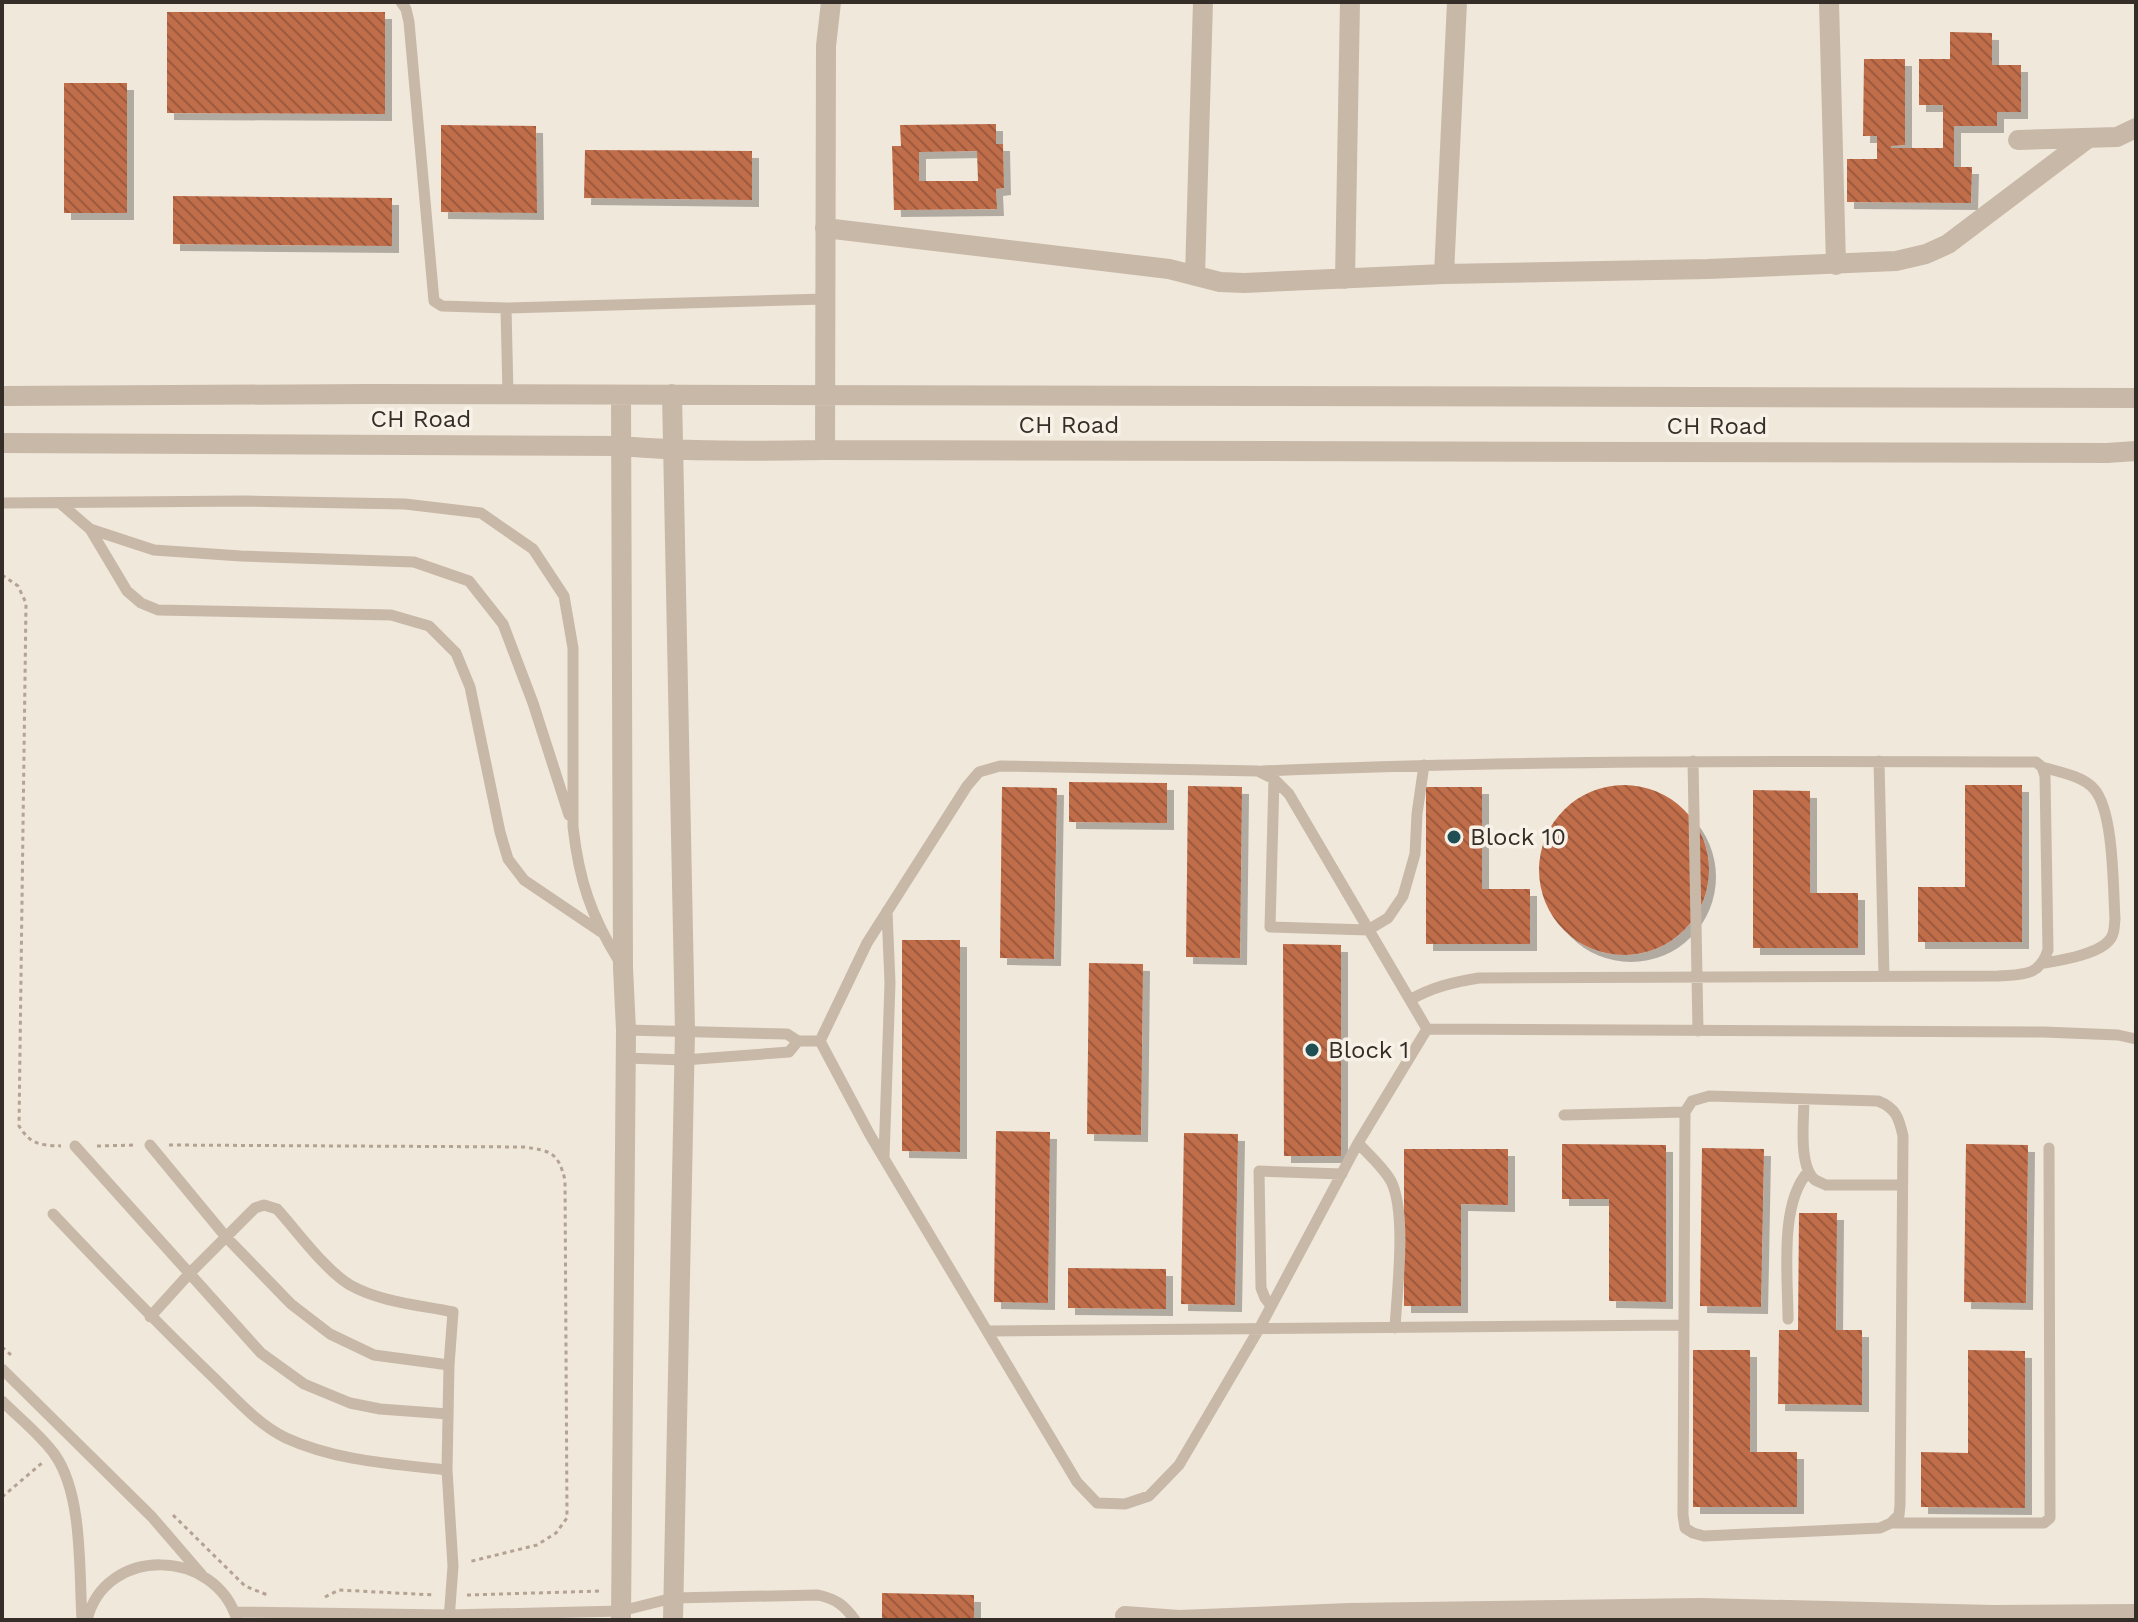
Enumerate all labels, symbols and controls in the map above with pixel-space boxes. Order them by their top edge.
street label: CH Road [371,405,471,433]
street label: CH Road [1019,411,1119,439]
street label: CH Road [1667,412,1767,440]
place label: Block 10 [1470,823,1566,851]
marker: Block 10 [1445,828,1463,846]
place label: Block 1 [1328,1036,1409,1064]
marker: Block 1 [1303,1041,1321,1059]

